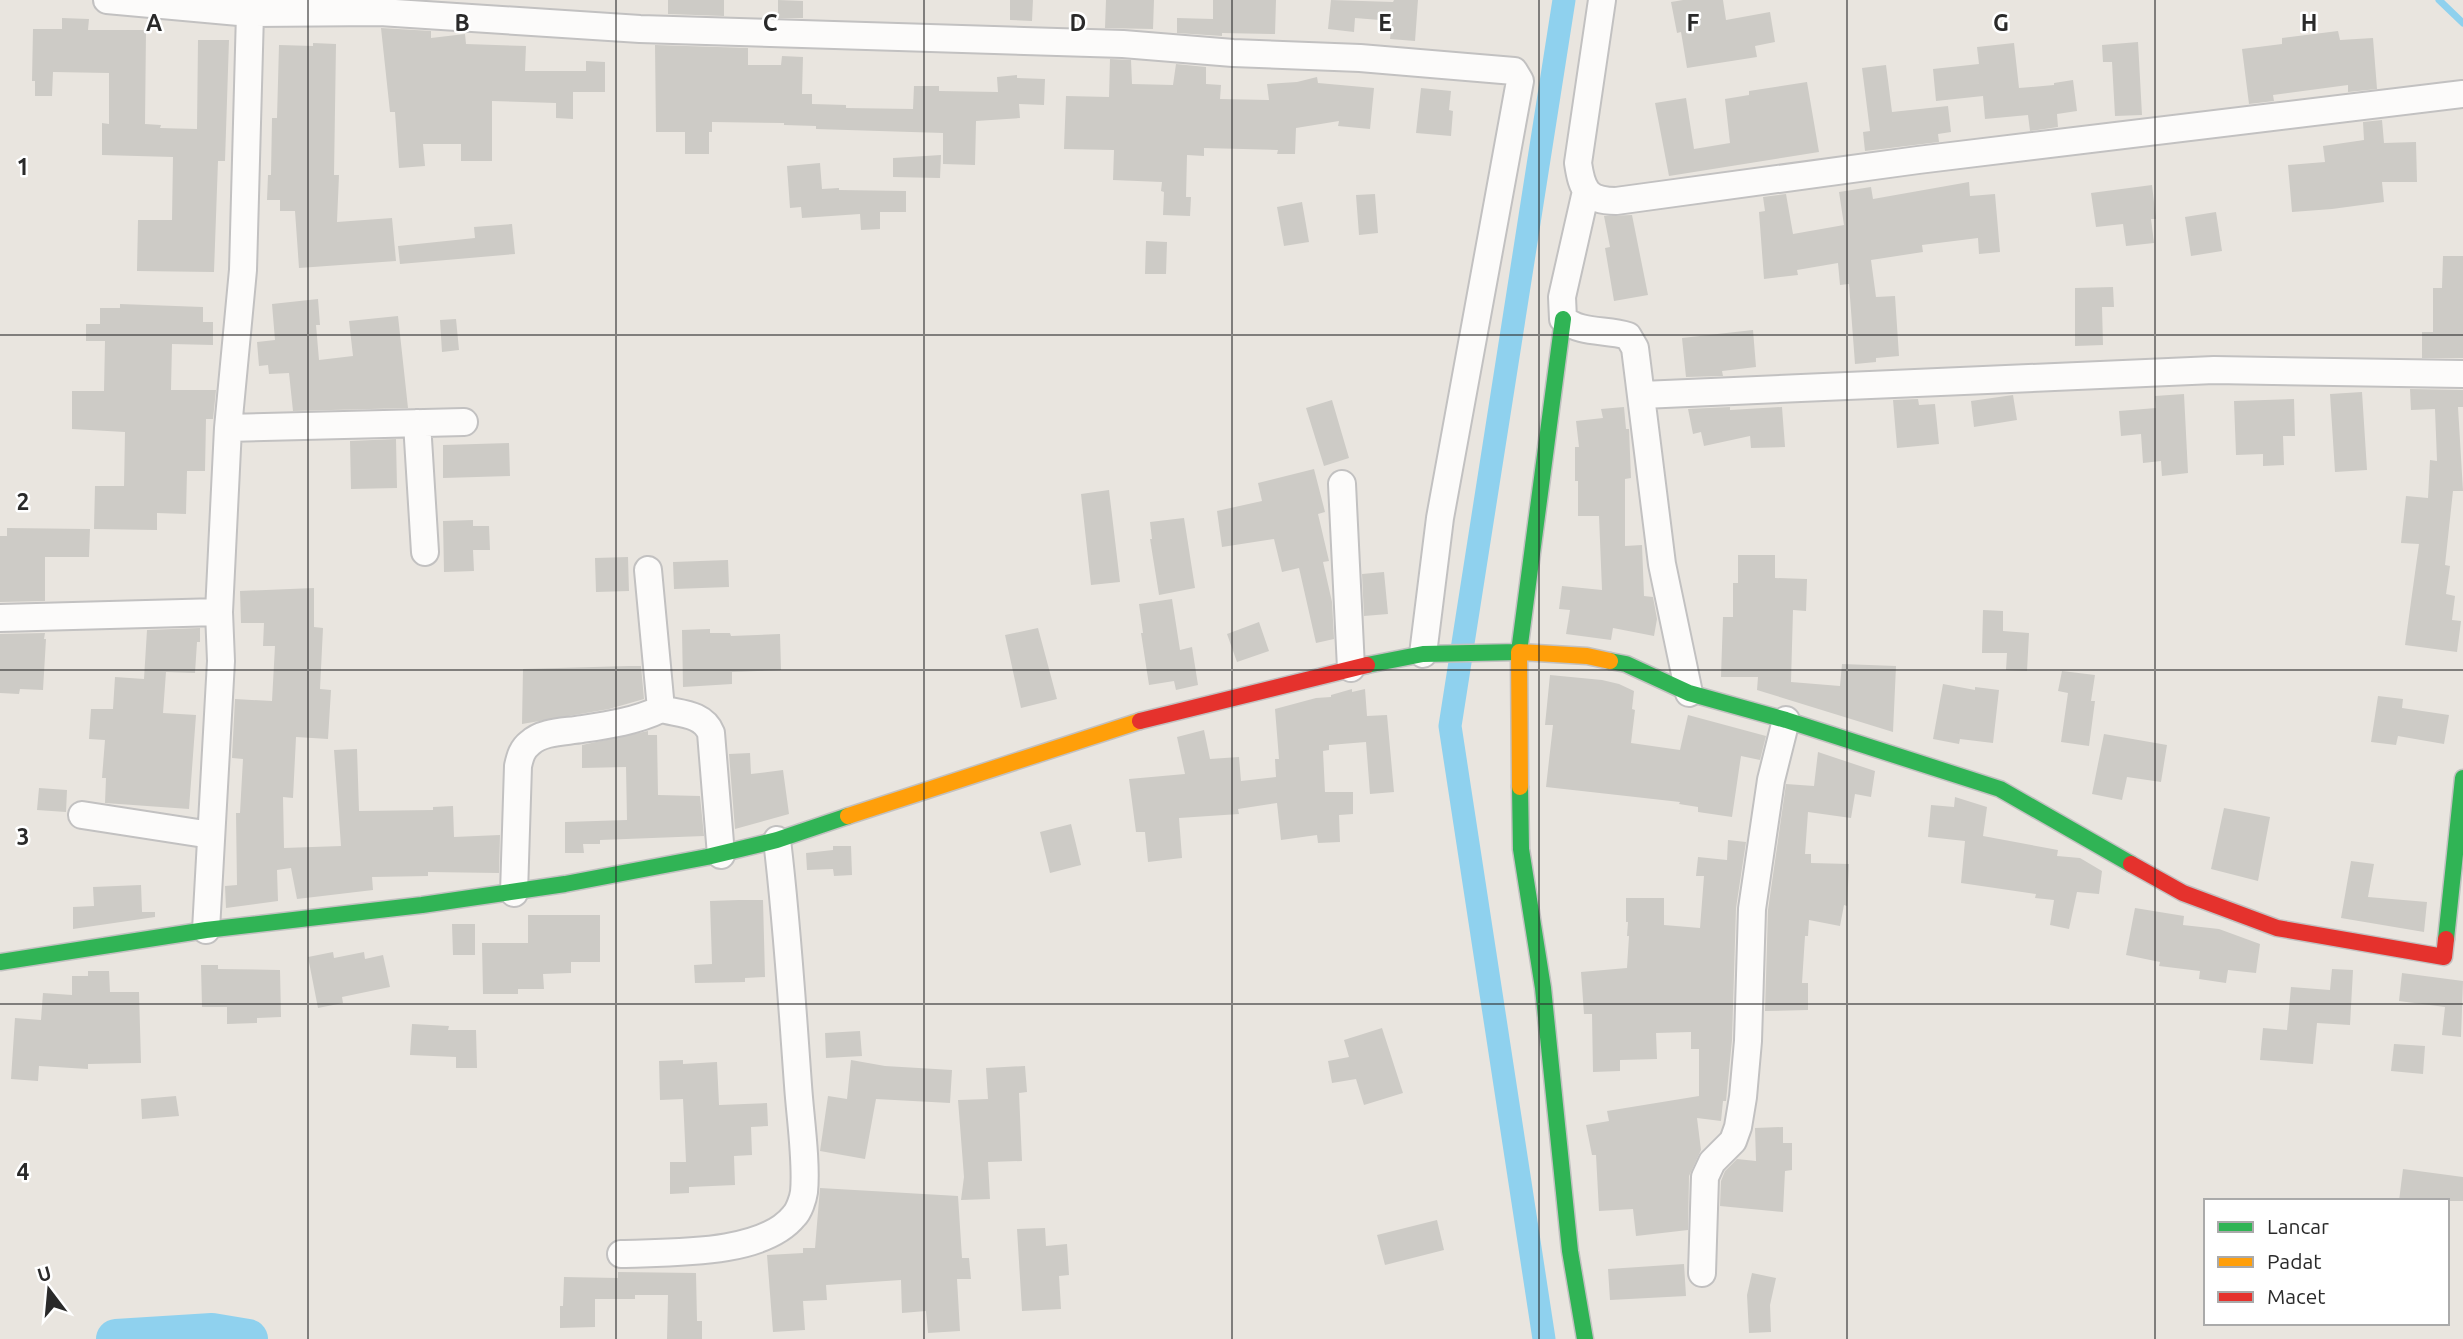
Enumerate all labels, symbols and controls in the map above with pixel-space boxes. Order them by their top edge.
text: A [146,10,162,35]
text: B [454,10,470,35]
text: C [763,10,778,35]
text: D [1070,10,1086,35]
text: E [1378,10,1392,35]
text: F [1687,10,1700,35]
text: G [1993,10,2009,35]
text: H [2301,10,2317,35]
text: 1 [17,154,29,179]
text: 2 [17,489,29,514]
text: 3 [17,824,29,849]
text: 4 [17,1159,30,1184]
legend [2204,1199,2449,1325]
text: Lancar [2267,1214,2329,1238]
text: Padat [2267,1249,2322,1273]
north arrow [14,1255,84,1325]
text: U [35,1261,54,1286]
text: Macet [2267,1284,2326,1308]

